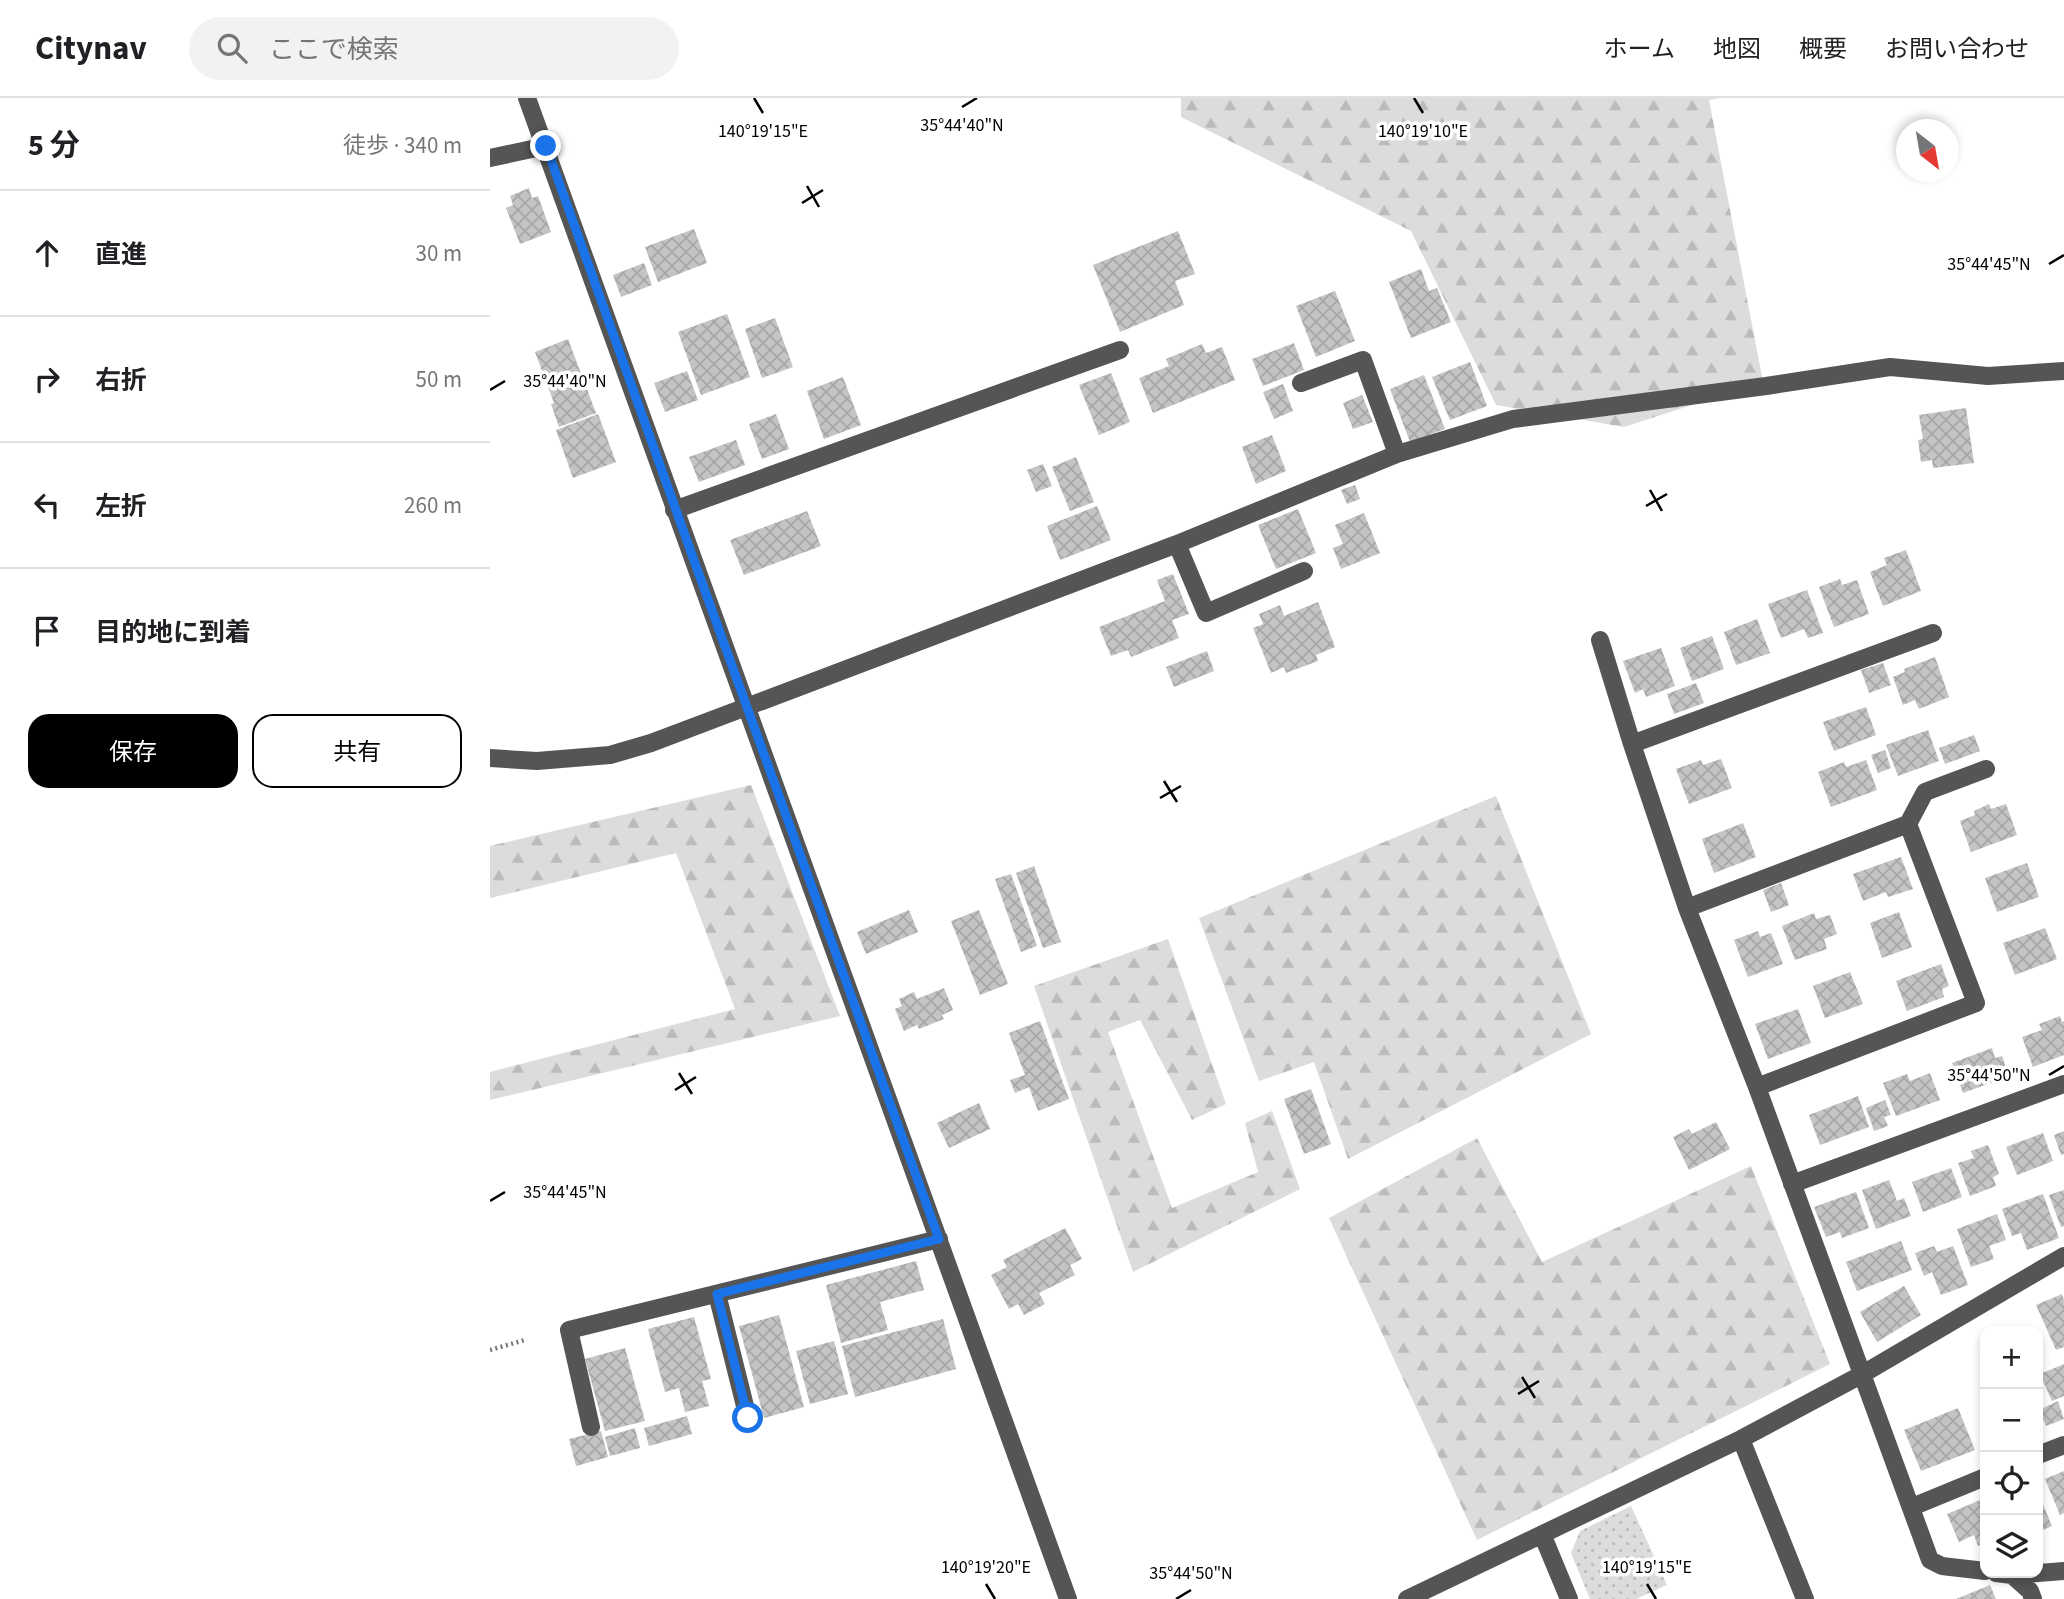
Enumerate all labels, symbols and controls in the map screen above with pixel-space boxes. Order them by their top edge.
search box [189,17,679,80]
text: Citynav [35,25,147,72]
icon: search [213,29,251,67]
text: ここで検索 [269,31,399,68]
text: ホーム [1604,32,1675,67]
text: 地図 [1713,32,1761,67]
text: 概要 [1799,32,1847,67]
text: お問い合わせ [1885,32,2029,67]
text: 35°44'40"N [920,113,1004,138]
text: 140°19'15"E [718,119,808,144]
text: 140°19'10"E [1378,119,1468,144]
north arrow [1896,119,1959,182]
text: 5 分 [28,124,80,167]
text: 徒歩 · 340 m [343,129,462,162]
route end [530,130,561,161]
icon: ahead [28,234,66,272]
text: 直進 [95,236,147,273]
text: 30 m [415,237,462,270]
text: 35°44'45"N [1947,252,2031,277]
icon: right [28,360,66,398]
text: 右折 [95,362,147,399]
text: 50 m [415,363,462,396]
text: 35°44'40"N [523,369,607,394]
icon: left [28,486,66,524]
text: 左折 [95,488,147,525]
text: 260 m [404,489,462,522]
icon: arrive [28,612,66,650]
text: 目的地に到着 [95,614,251,651]
button: 保存 [28,714,238,788]
button: 共有 [252,714,462,788]
text: 35°44'50"N [1947,1063,2031,1088]
text: 35°44'45"N [523,1180,607,1205]
map controls [1980,1326,2043,1578]
button: + [1980,1326,2043,1389]
button: − [1980,1389,2043,1452]
route start [732,1402,763,1433]
button: locate [1980,1452,2043,1515]
button: layers [1980,1515,2043,1578]
text: 140°19'20"E [941,1555,1031,1580]
text: 140°19'15"E [1602,1555,1692,1580]
text: 35°44'50"N [1149,1561,1233,1586]

